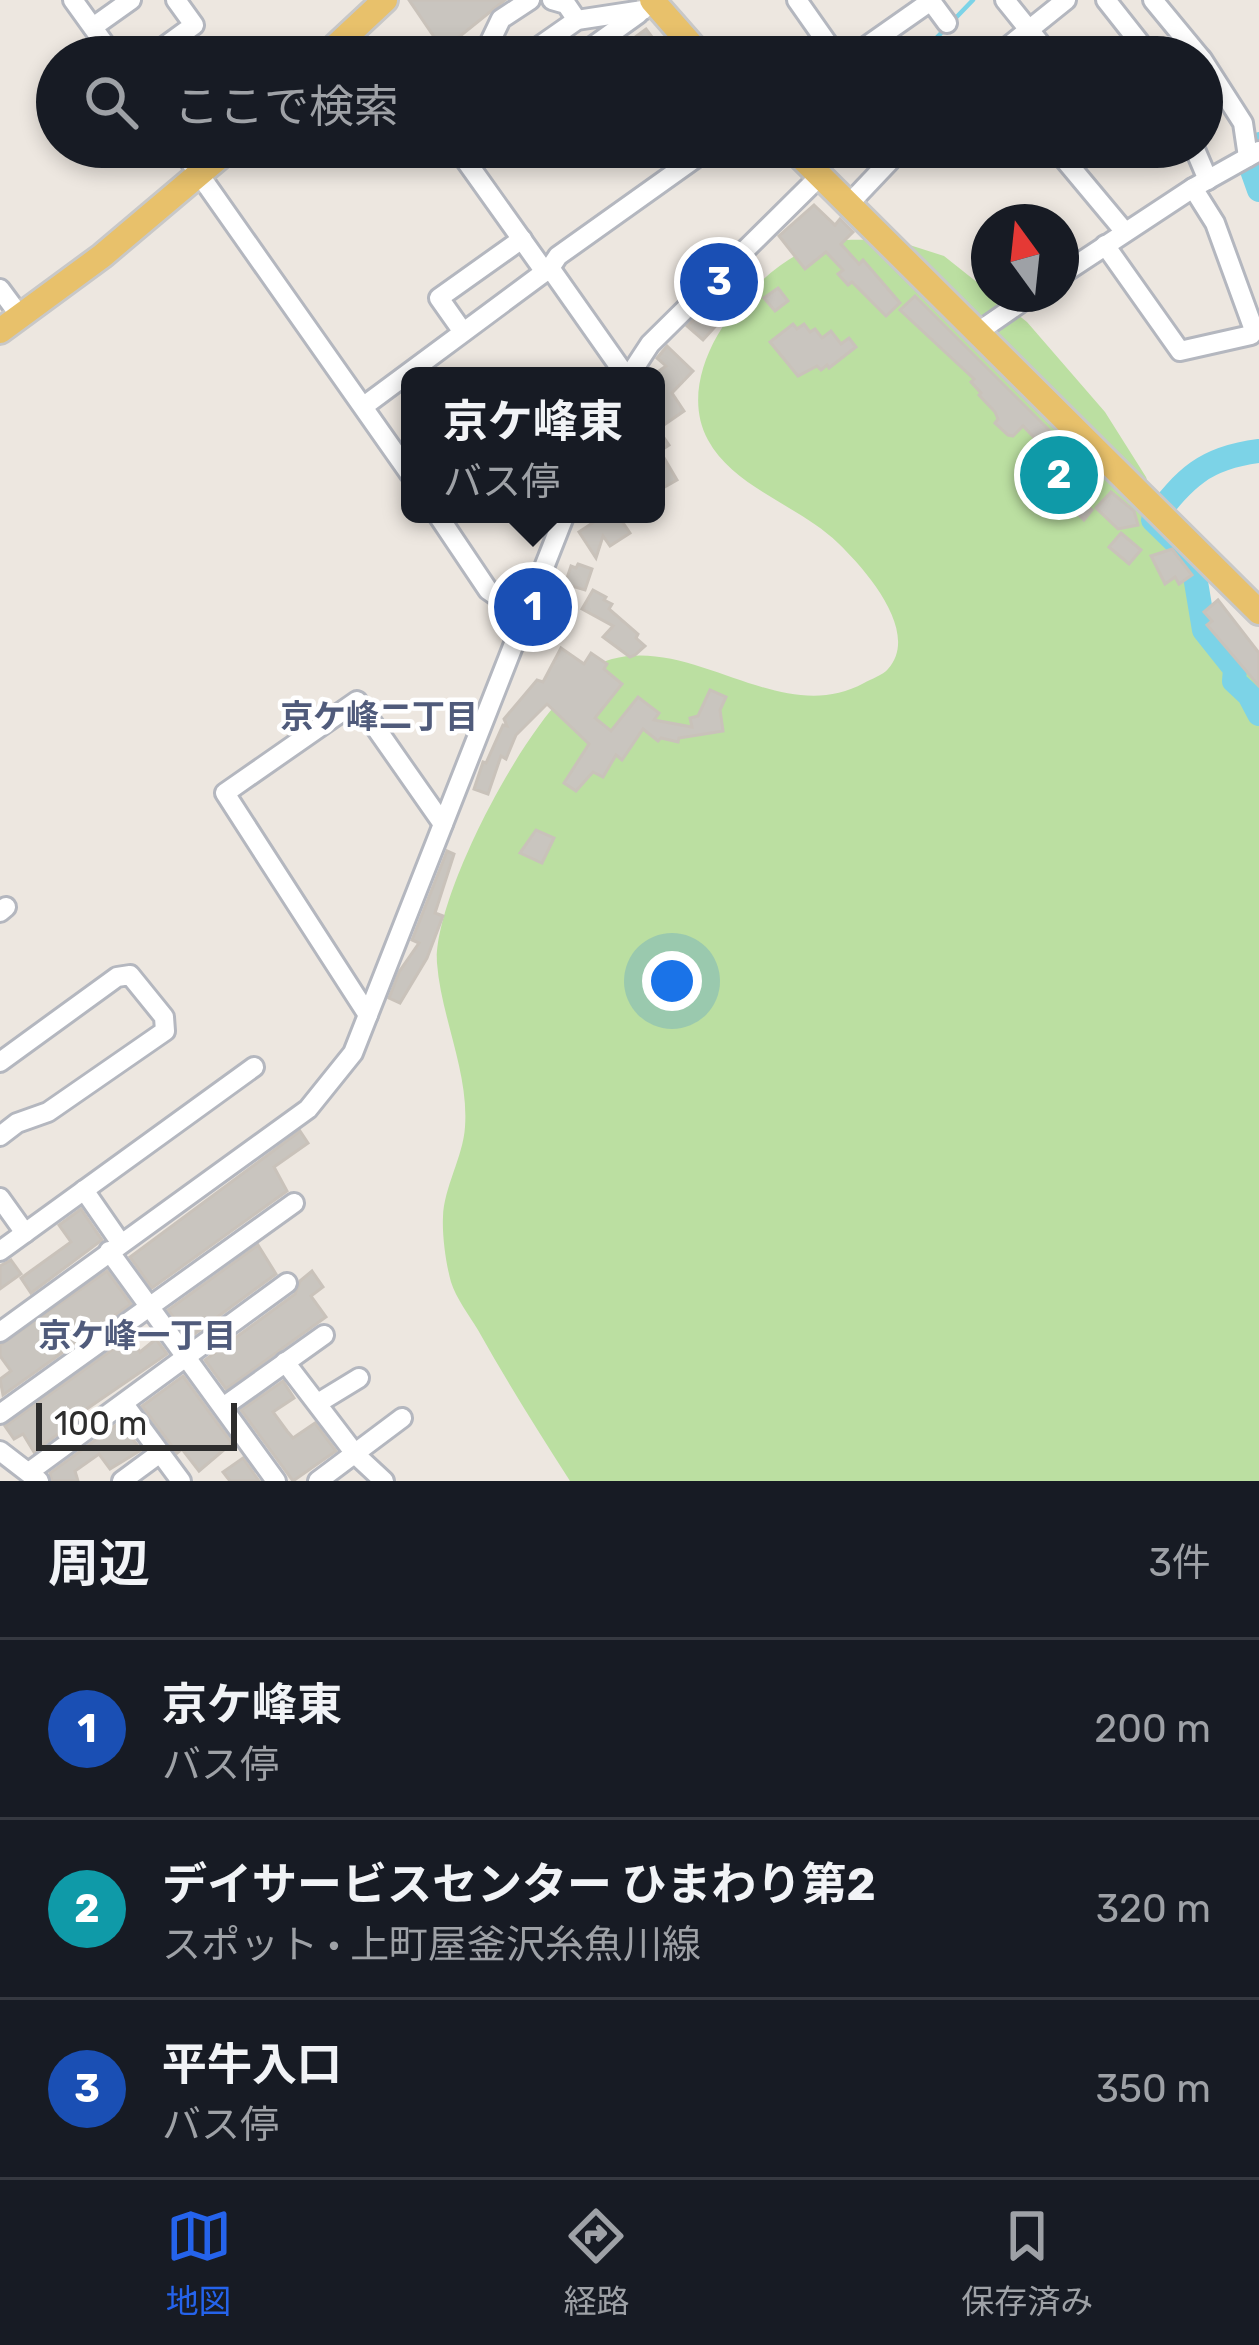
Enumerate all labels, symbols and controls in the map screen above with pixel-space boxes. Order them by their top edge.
search box [36,36,1223,168]
icon: search [78,69,144,135]
text: ここで検索 [174,80,399,133]
north arrow [971,204,1079,312]
pin: 3 [680,237,758,327]
popup [401,367,665,523]
text: 京ケ峰東 [443,395,623,448]
pin: 2 [1020,430,1098,520]
text: バス停 [443,459,560,505]
pin: 1 [494,562,572,652]
district label: 京ケ峰二丁目 [280,697,478,736]
your location [642,951,702,1011]
district label: 京ケ峰一丁目 [38,1316,236,1355]
scale bar [36,1397,237,1450]
text: 100 m [54,1404,147,1443]
text: 周辺 [48,1533,150,1594]
text: 3件 [1149,1540,1211,1586]
text: 京ケ峰東 [162,1678,342,1731]
text: 1 [77,1706,97,1752]
text: 200 m [1094,1706,1211,1752]
text: バス停 [162,1742,279,1788]
text: デイサービスセンター ひまわり第2 [162,1858,876,1911]
text: 2 [74,1886,100,1932]
text: 320 m [1096,1886,1211,1932]
text: スポット · 上町屋釜沢糸魚川線 [162,1922,701,1968]
text: 平牛入口 [162,2038,342,2091]
text: 3 [74,2066,100,2112]
text: 350 m [1095,2066,1211,2112]
text: バス停 [162,2102,279,2148]
tab: 地図 [166,2203,232,2323]
tab: 経路 [563,2203,629,2323]
tab: 保存済み [961,2203,1093,2323]

